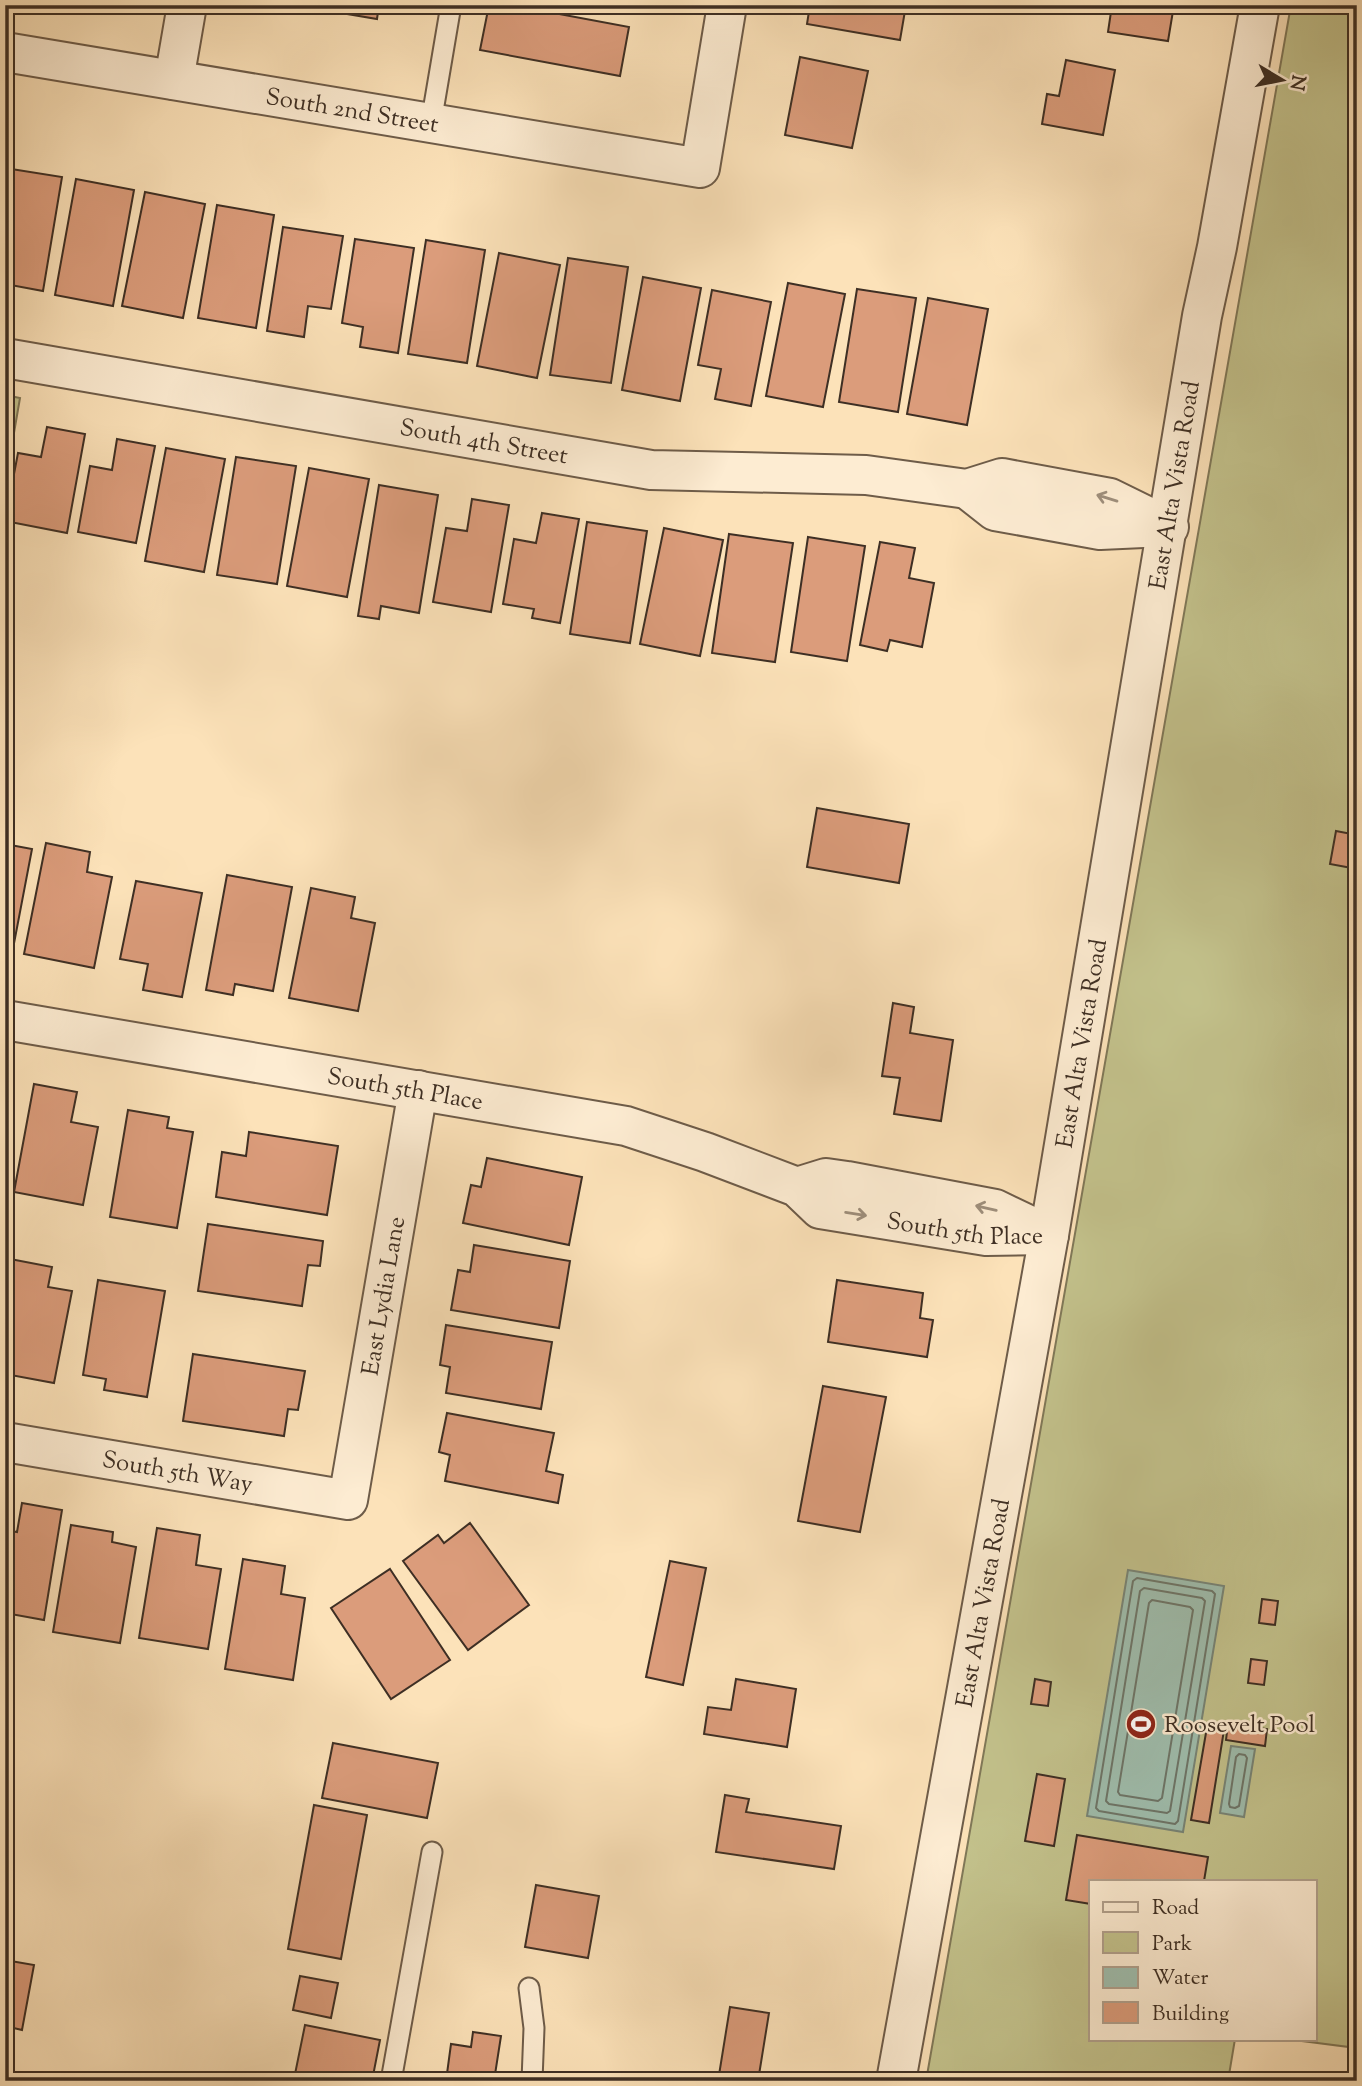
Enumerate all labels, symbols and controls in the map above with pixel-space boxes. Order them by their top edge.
north arrow [1246,46,1316,116]
text: N [1282,73,1311,92]
street label: South 2nd Street [263,81,441,143]
street label: East Alta Vista Road [1142,378,1210,592]
street label: South 4th Street [397,412,570,474]
one-way arrow [1097,491,1119,504]
street label: East Alta Vista Road [1049,936,1117,1151]
street label: South 5th Place [324,1060,485,1120]
one-way arrow [975,1200,998,1214]
street label: South 5th Place [884,1205,1043,1255]
one-way arrow [844,1208,867,1221]
street label: East Lydia Lane [355,1214,415,1378]
street label: South 5th Way [99,1444,255,1503]
street label: East Alta Vista Road [949,1496,1020,1710]
sports icon: Roosevelt Pool [1124,1707,1158,1741]
place label: Roosevelt Pool [1164,1709,1315,1743]
legend [1089,1880,1316,2040]
text: Road [1152,1894,1199,1924]
text: Park [1152,1930,1193,1960]
text: Water [1152,1964,1209,1994]
text: Building [1152,2000,1229,2030]

